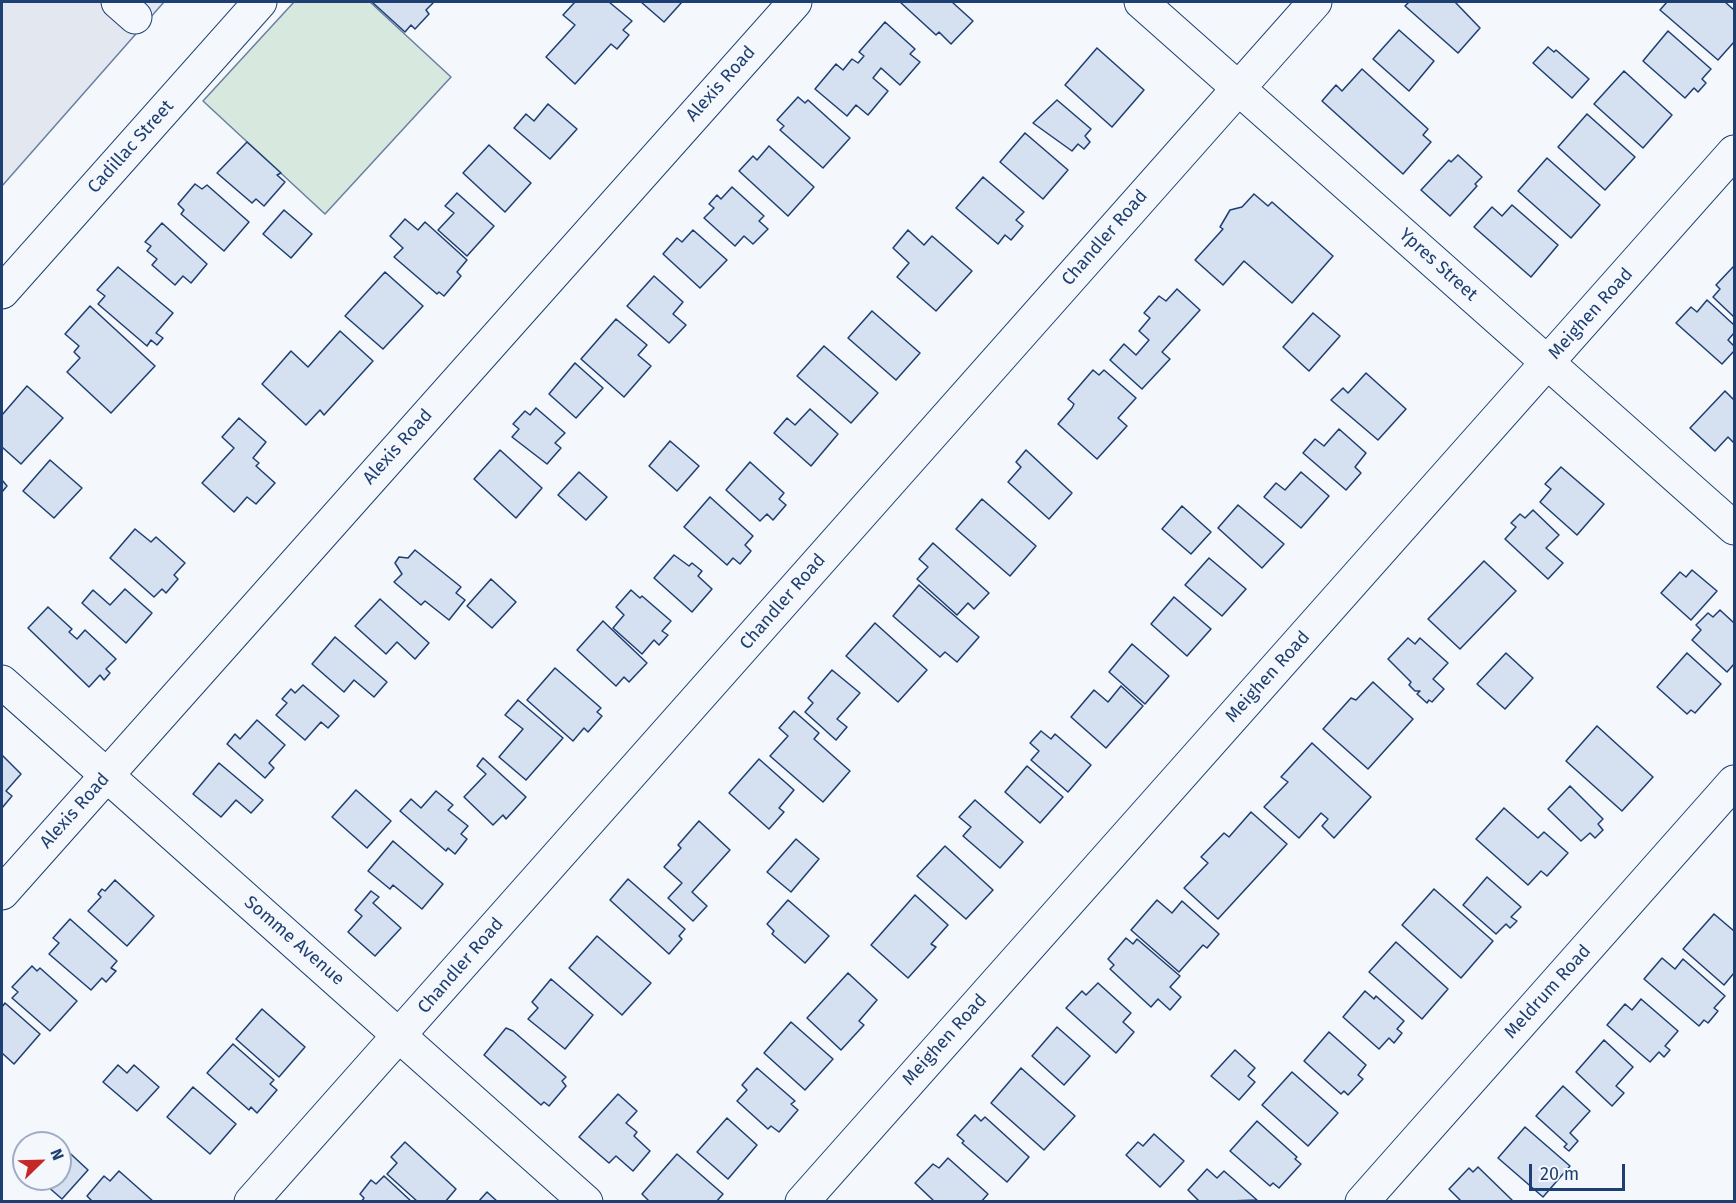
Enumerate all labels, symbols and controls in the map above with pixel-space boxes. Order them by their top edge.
street label: Alexis Road [682,42,760,126]
street label: Cadillac Street [83,96,179,198]
street label: Chandler Road [1058,186,1152,290]
street label: Ypres Street [1394,224,1482,306]
street label: Meighen Road [1544,264,1638,364]
street label: Alexis Road [359,405,437,489]
street label: Chandler Road [736,550,830,654]
street label: Meighen Road [1221,627,1315,727]
street label: Alexis Road [36,769,114,853]
street label: Somme Avenue [240,892,348,990]
street label: Chandler Road [414,914,508,1018]
street label: Meldrum Road [1500,941,1596,1043]
street label: Meighen Road [898,990,992,1090]
north arrow [12,1131,72,1191]
text: N [46,1146,68,1163]
scale bar [1532,1152,1628,1190]
text: 20 m [1540,1163,1579,1185]

